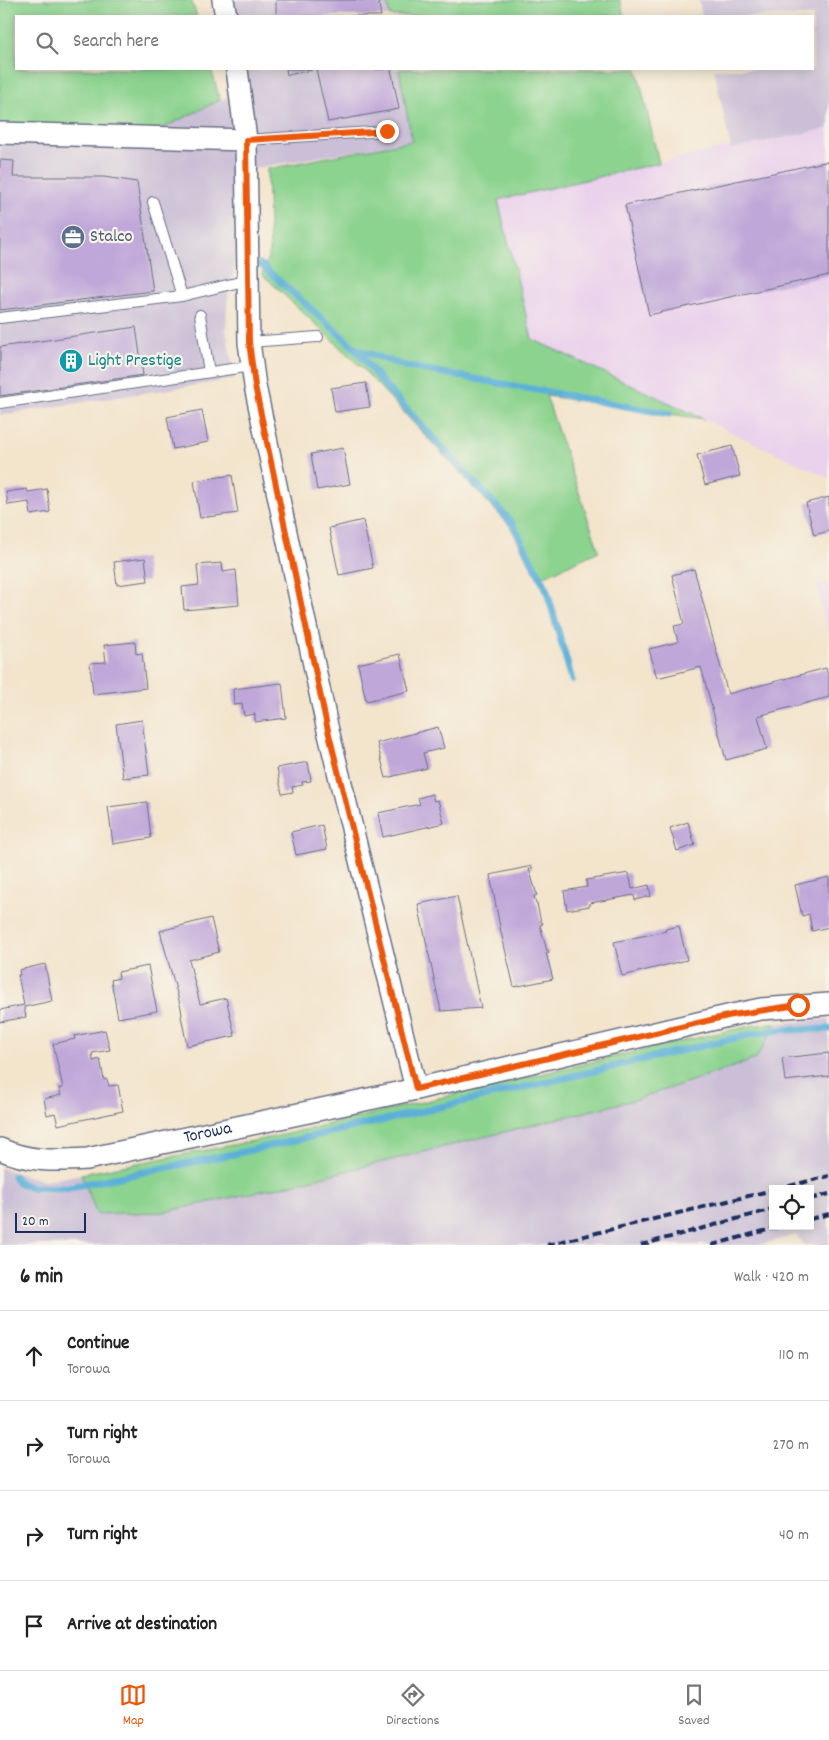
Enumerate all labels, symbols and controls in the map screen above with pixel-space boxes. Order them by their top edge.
search box [15,15,814,70]
icon: search [33,29,61,57]
text: Search here [73,29,159,56]
route end [376,120,399,143]
office icon: Stalco [60,224,86,250]
place label: Stalco [90,225,133,250]
building icon: Light Prestige [58,348,84,374]
place label: Light Prestige [88,349,182,374]
route start [787,994,810,1017]
street label: Torowa [181,1116,235,1151]
map controls [769,1185,814,1230]
button: locate [769,1185,814,1230]
scale bar [15,1210,86,1233]
text: 20 m [22,1212,49,1232]
text: 6 min [20,1263,63,1293]
text: Walk · 420 m [734,1266,809,1289]
text: Continue [67,1331,129,1358]
icon: ahead [20,1342,48,1370]
text: 110 m [779,1344,809,1367]
text: Torowa [67,1358,110,1381]
text: Turn right [67,1421,138,1448]
icon: right [20,1432,48,1460]
text: 270 m [773,1434,809,1457]
text: Torowa [67,1448,110,1471]
icon: right [20,1522,48,1550]
text: Turn right [67,1522,138,1549]
text: 40 m [779,1524,809,1547]
icon: arrive [20,1612,48,1640]
text: Arrive at destination [67,1612,217,1639]
tab: Map [119,1681,147,1731]
tab: Directions [386,1681,439,1731]
tab: Saved [678,1681,710,1731]

